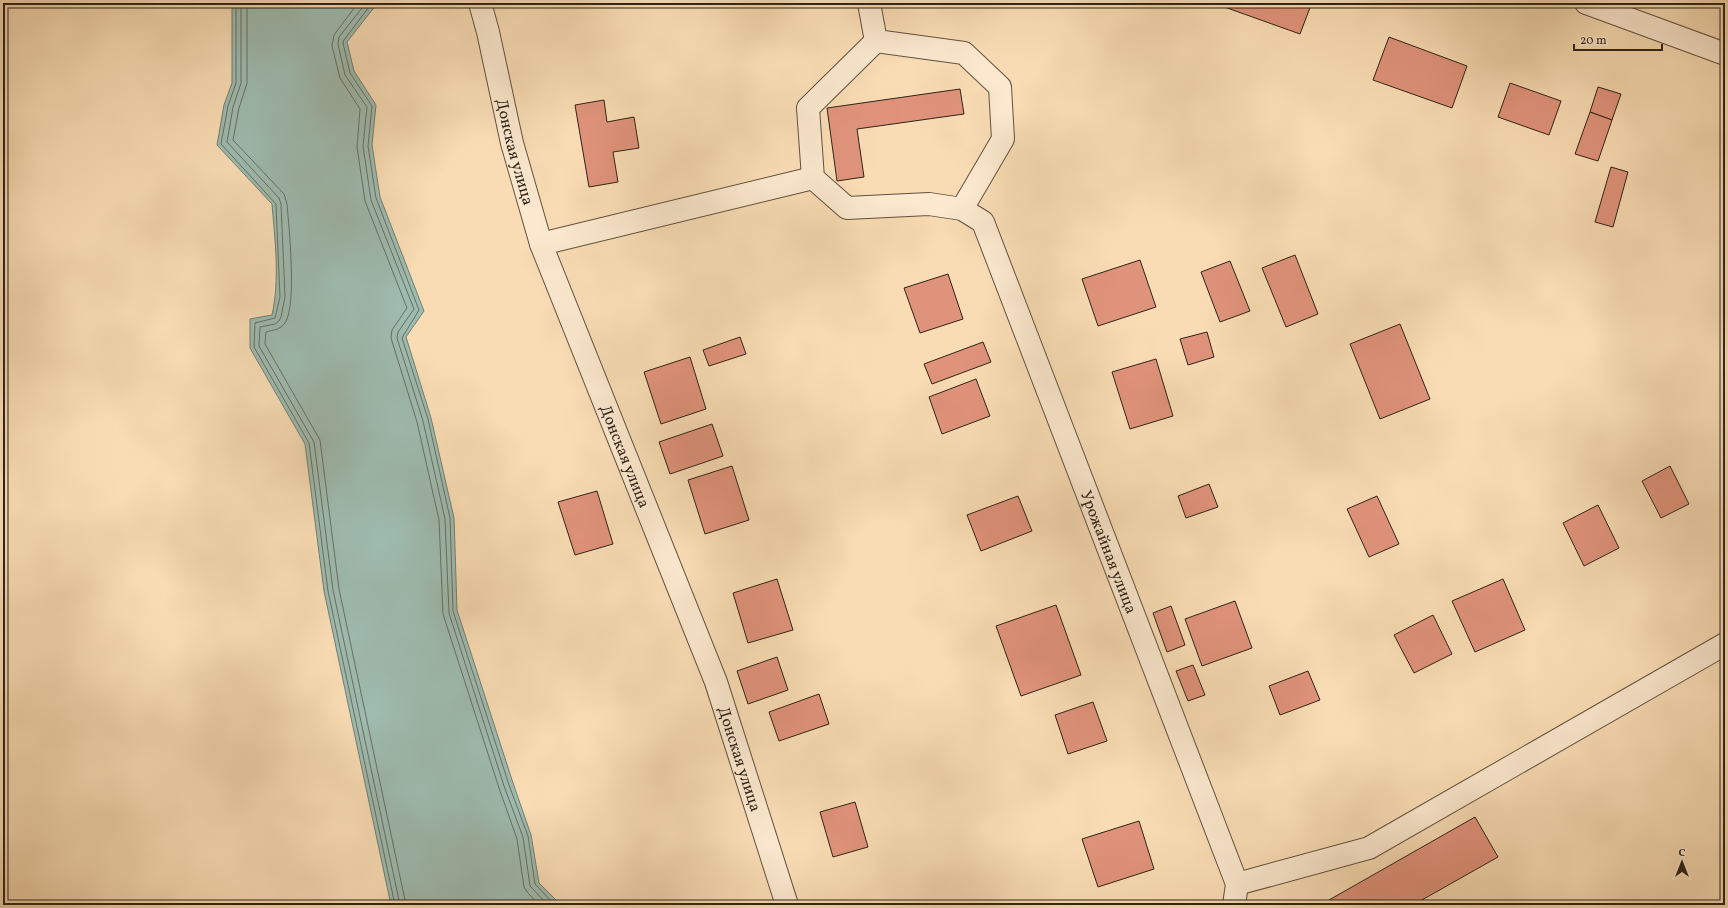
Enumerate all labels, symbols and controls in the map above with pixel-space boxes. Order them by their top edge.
scale bar [1574,26,1662,52]
text: 20 m [1580,33,1607,49]
street label: Донская улица [490,97,538,208]
street label: Донская улица [593,402,654,512]
street label: Урожайная улица [1074,488,1141,617]
street label: Донская улица [712,704,766,815]
north arrow [1662,842,1702,882]
text: С [1678,846,1686,861]

